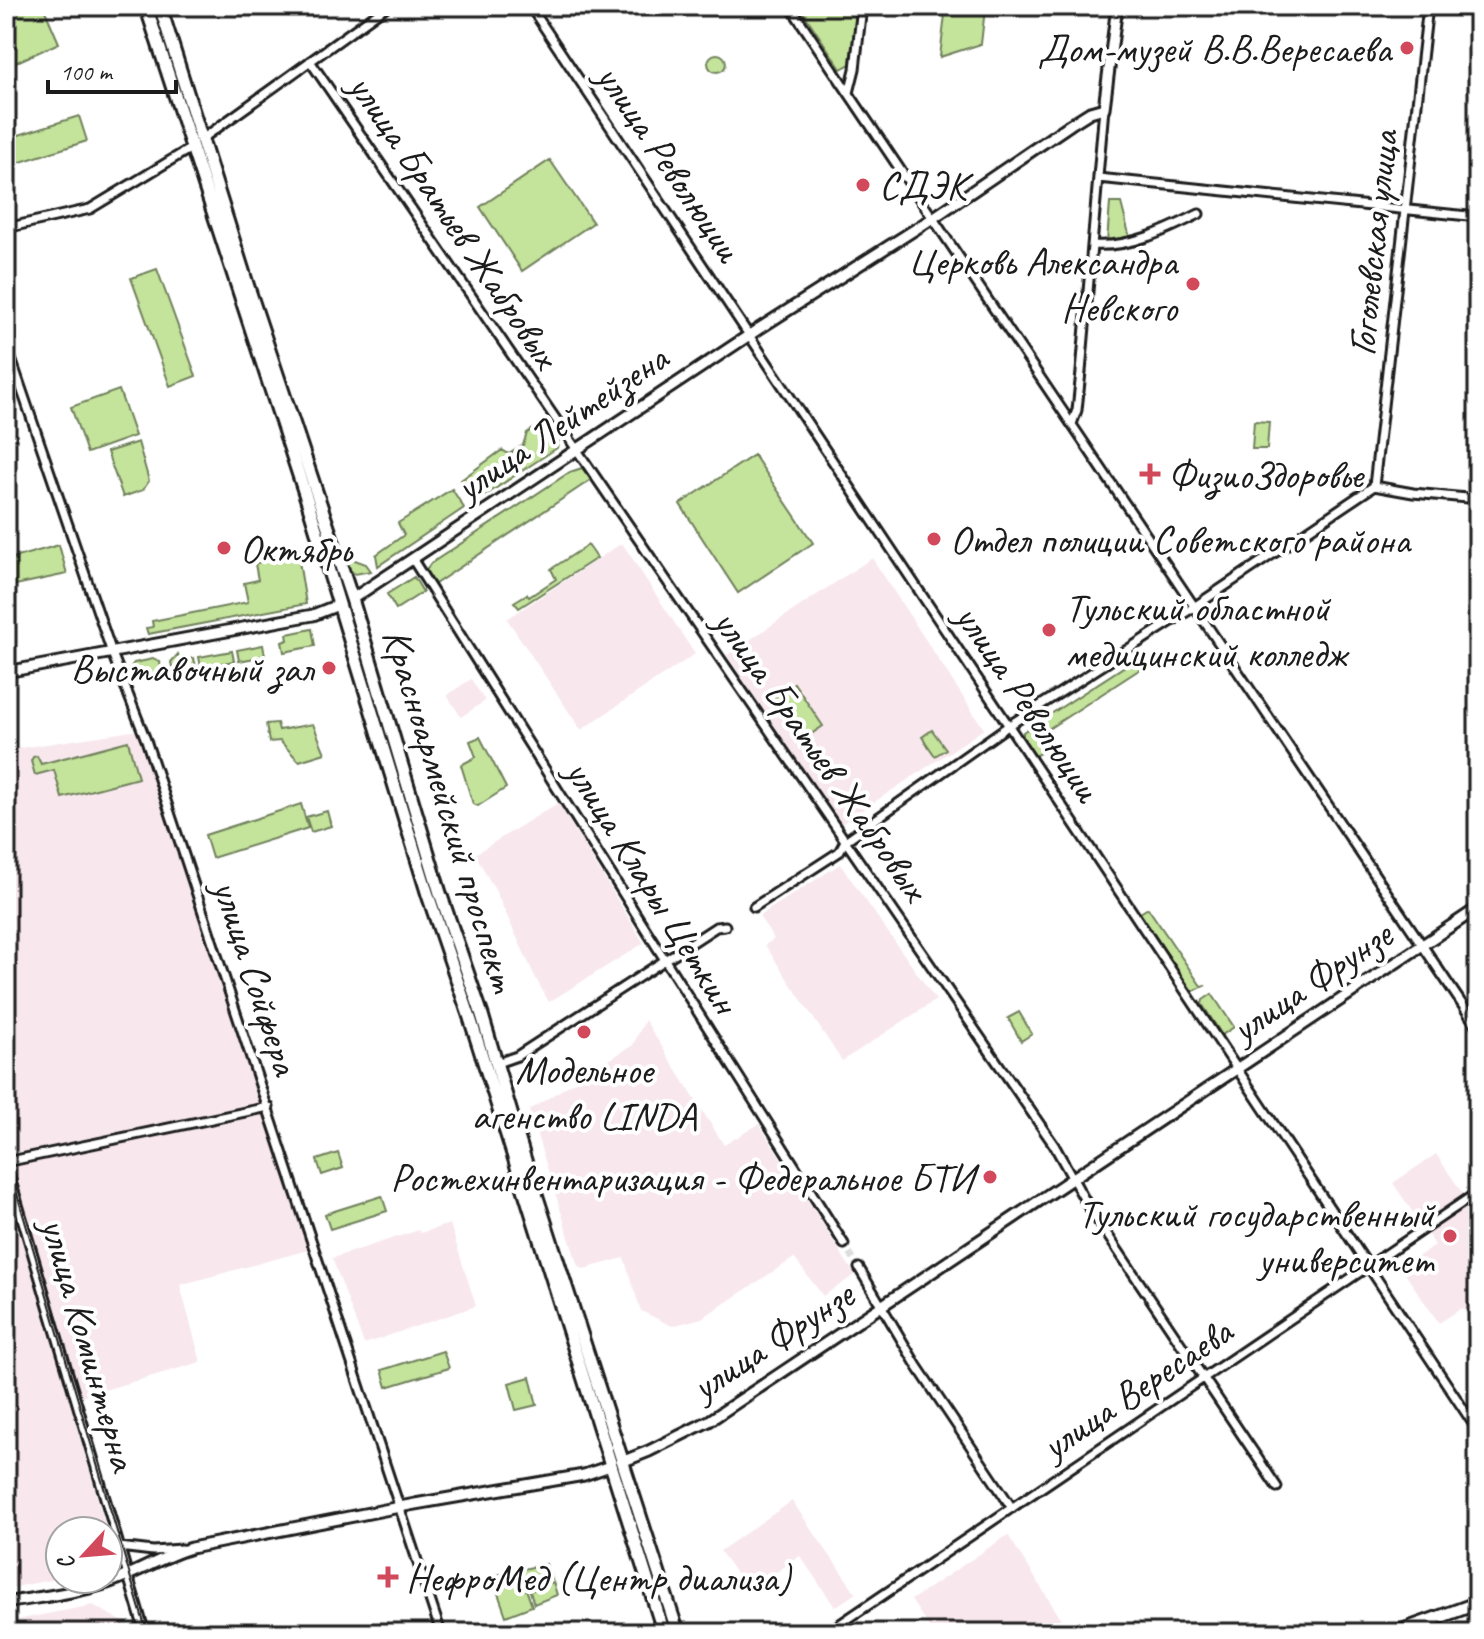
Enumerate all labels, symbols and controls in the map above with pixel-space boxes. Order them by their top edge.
place label: Дом-музей В.В.Вересаева [1038,24,1394,74]
marker: Дом-музей В.В.Вересаева [1398,39,1416,57]
scale bar [48,44,176,94]
street label: улица Революции [584,53,755,272]
text: 100 m [60,57,114,87]
street label: улица Братьев Жабровых [336,63,573,380]
street label: Гоголевская улица [1336,125,1410,358]
place label: СДЭК [879,161,975,211]
marker: СДЭК [854,176,872,194]
place label: Церковь Александра Невского [908,237,1180,333]
marker: Церковь Александра Невского [1184,275,1202,293]
street label: улица Лейтейзена [444,332,680,513]
place label: ФизиоЗдоровье [1168,450,1366,500]
marker: ФизиоЗдоровье [1139,463,1161,485]
place label: Отдел полиции Советского района [950,515,1413,565]
place label: Октябрь [240,524,354,574]
marker: Отдел полиции Советского района [925,530,943,548]
marker: Октябрь [215,539,233,557]
place label: Тульский областной медицинский колледж [1065,583,1350,679]
street label: улица Революции [943,593,1114,812]
street label: улица Братьев Жабровых [701,598,942,912]
marker: Тульский областной медицинский колледж [1040,621,1058,639]
street label: Красноармейский проспект [371,623,530,1000]
place label: Выставочный зал [71,644,316,694]
marker: Выставочный зал [320,659,338,677]
street label: улица Клары Цеткин [553,749,751,1025]
street label: улица Сойфера [201,872,312,1084]
street label: улица Фрунзе [1220,908,1404,1055]
marker: Модельное агенство LINDA [575,1023,593,1041]
place label: Модельное агенство LINDA [472,1045,697,1141]
place label: Ростехинвентаризация - Федеральное БТИ [390,1153,980,1203]
marker: Ростехинвентаризация - Федеральное БТИ [981,1168,999,1186]
place label: Тульский государственный университет [1078,1189,1436,1285]
street label: улица Коминтерна [29,1210,150,1479]
marker: Тульский государственный университет [1441,1227,1459,1245]
street label: улица Фрунзе [680,1268,866,1413]
street label: улица Вересаева [1030,1305,1244,1472]
north arrow [44,1515,124,1595]
text: С [51,1549,82,1574]
place label: НефроМед (Центр диализа) [406,1553,792,1603]
marker: НефроМед (Центр диализа) [377,1566,399,1588]

